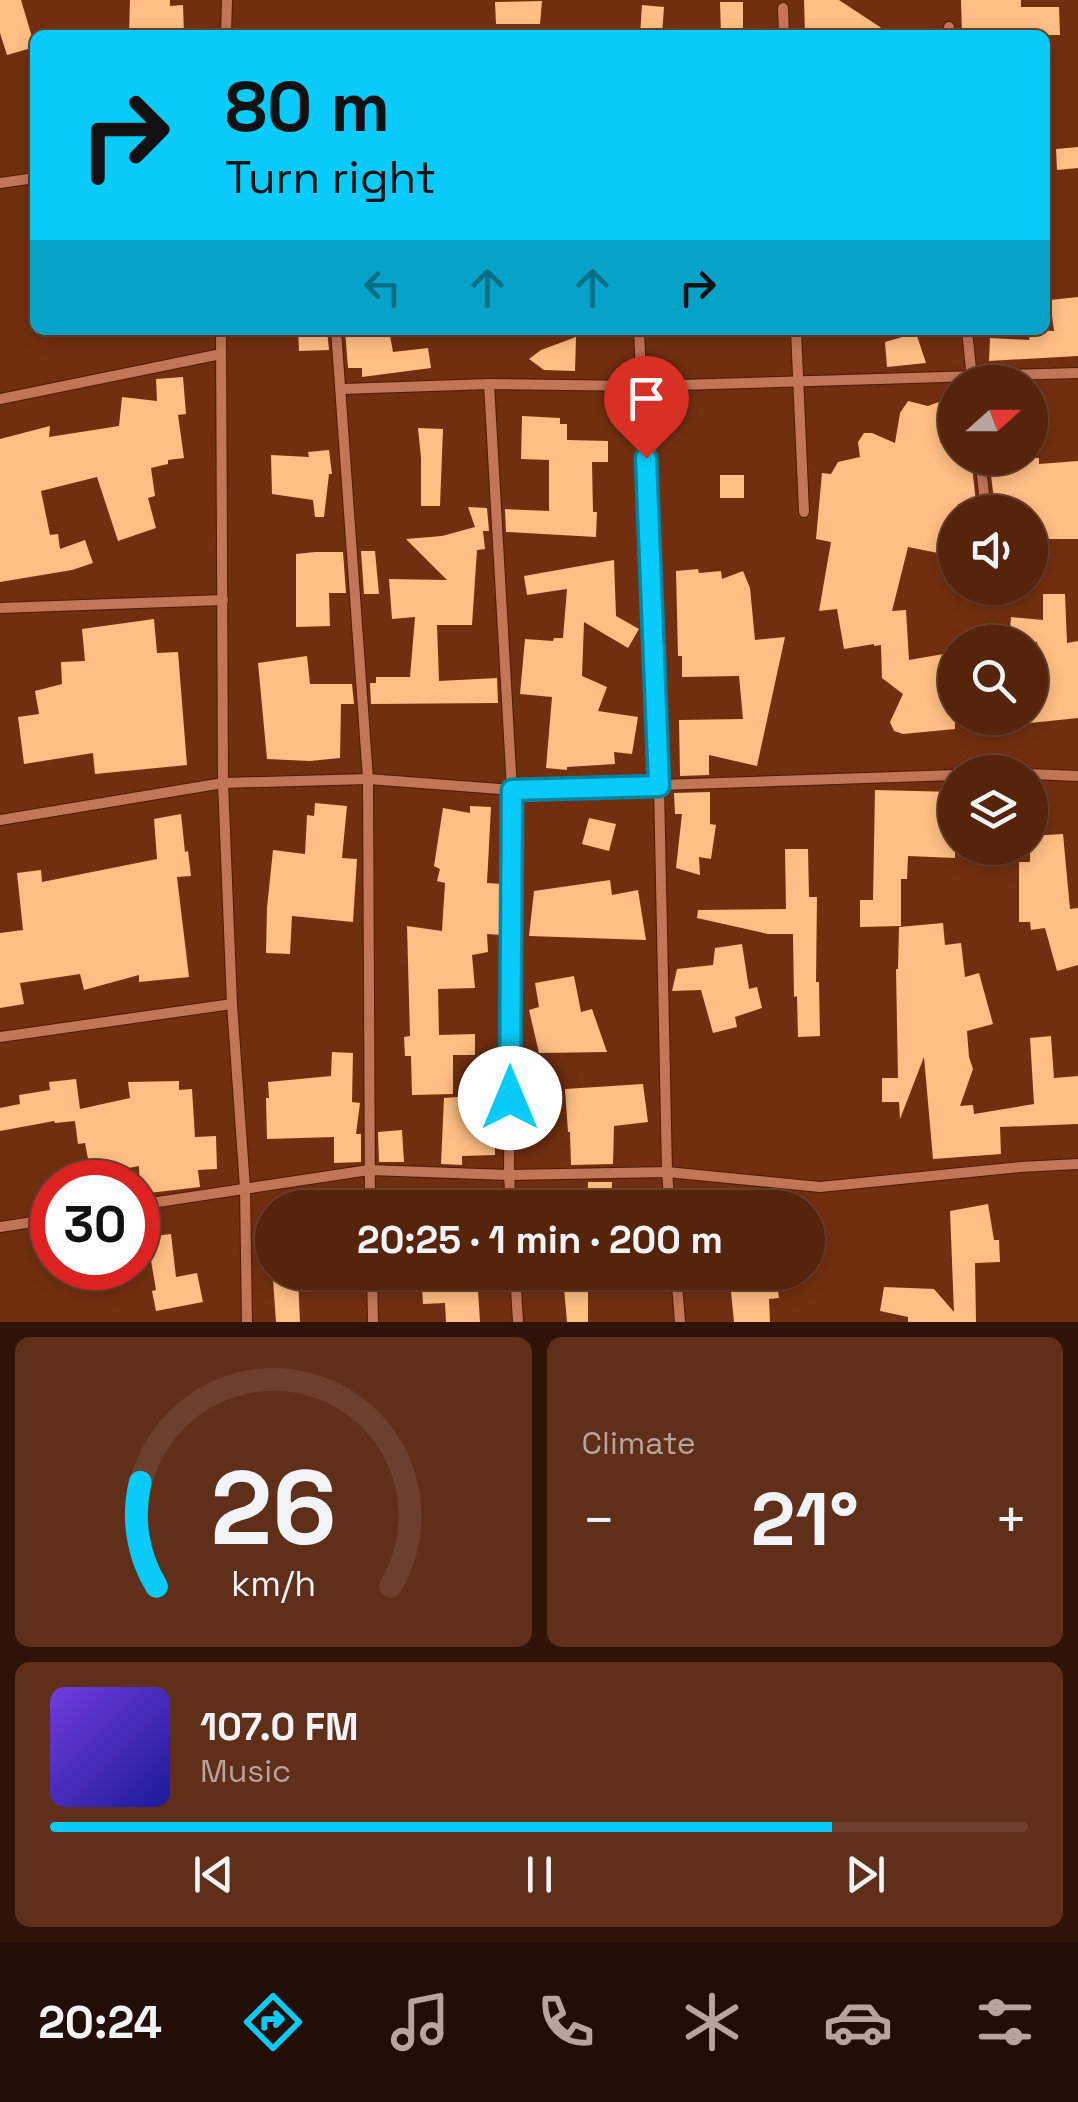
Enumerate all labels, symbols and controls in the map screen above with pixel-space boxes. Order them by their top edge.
text: 80 m [225,62,390,151]
icon: right [60,70,190,200]
text: Turn right [225,149,436,206]
icon: left [355,260,410,315]
icon: ahead [460,260,515,315]
icon: ahead [565,260,620,315]
icon: right [670,260,725,315]
pin [604,356,689,459]
north arrow [938,365,1048,475]
map controls [938,365,1048,865]
icon: arrive [619,371,674,426]
button: sound [938,495,1048,605]
button: search [938,625,1048,735]
button: layers [938,755,1048,865]
position arrow [458,1046,562,1150]
speed limit sign: 30 [30,1160,160,1290]
text: 20:25 · 1 min · 200 m [357,1216,723,1264]
text: Climate [582,1423,696,1463]
text: 26 [210,1442,336,1574]
text: 21° [751,1471,859,1567]
text: − [582,1485,616,1555]
text: + [994,1485,1028,1555]
text: km/h [231,1561,316,1606]
text: 107.0 FM [200,1703,358,1751]
text: Music [200,1751,291,1791]
icon: previous [186,1847,241,1902]
icon: pause [512,1847,567,1902]
icon: next [838,1847,893,1902]
icon: directions [238,1987,308,2057]
icon: music [385,1987,455,2057]
icon: phone [531,1987,601,2057]
icon: climate [677,1987,747,2057]
icon: car [823,1987,893,2057]
icon: filters [970,1987,1040,2057]
text: 20:24 [38,1994,162,2051]

